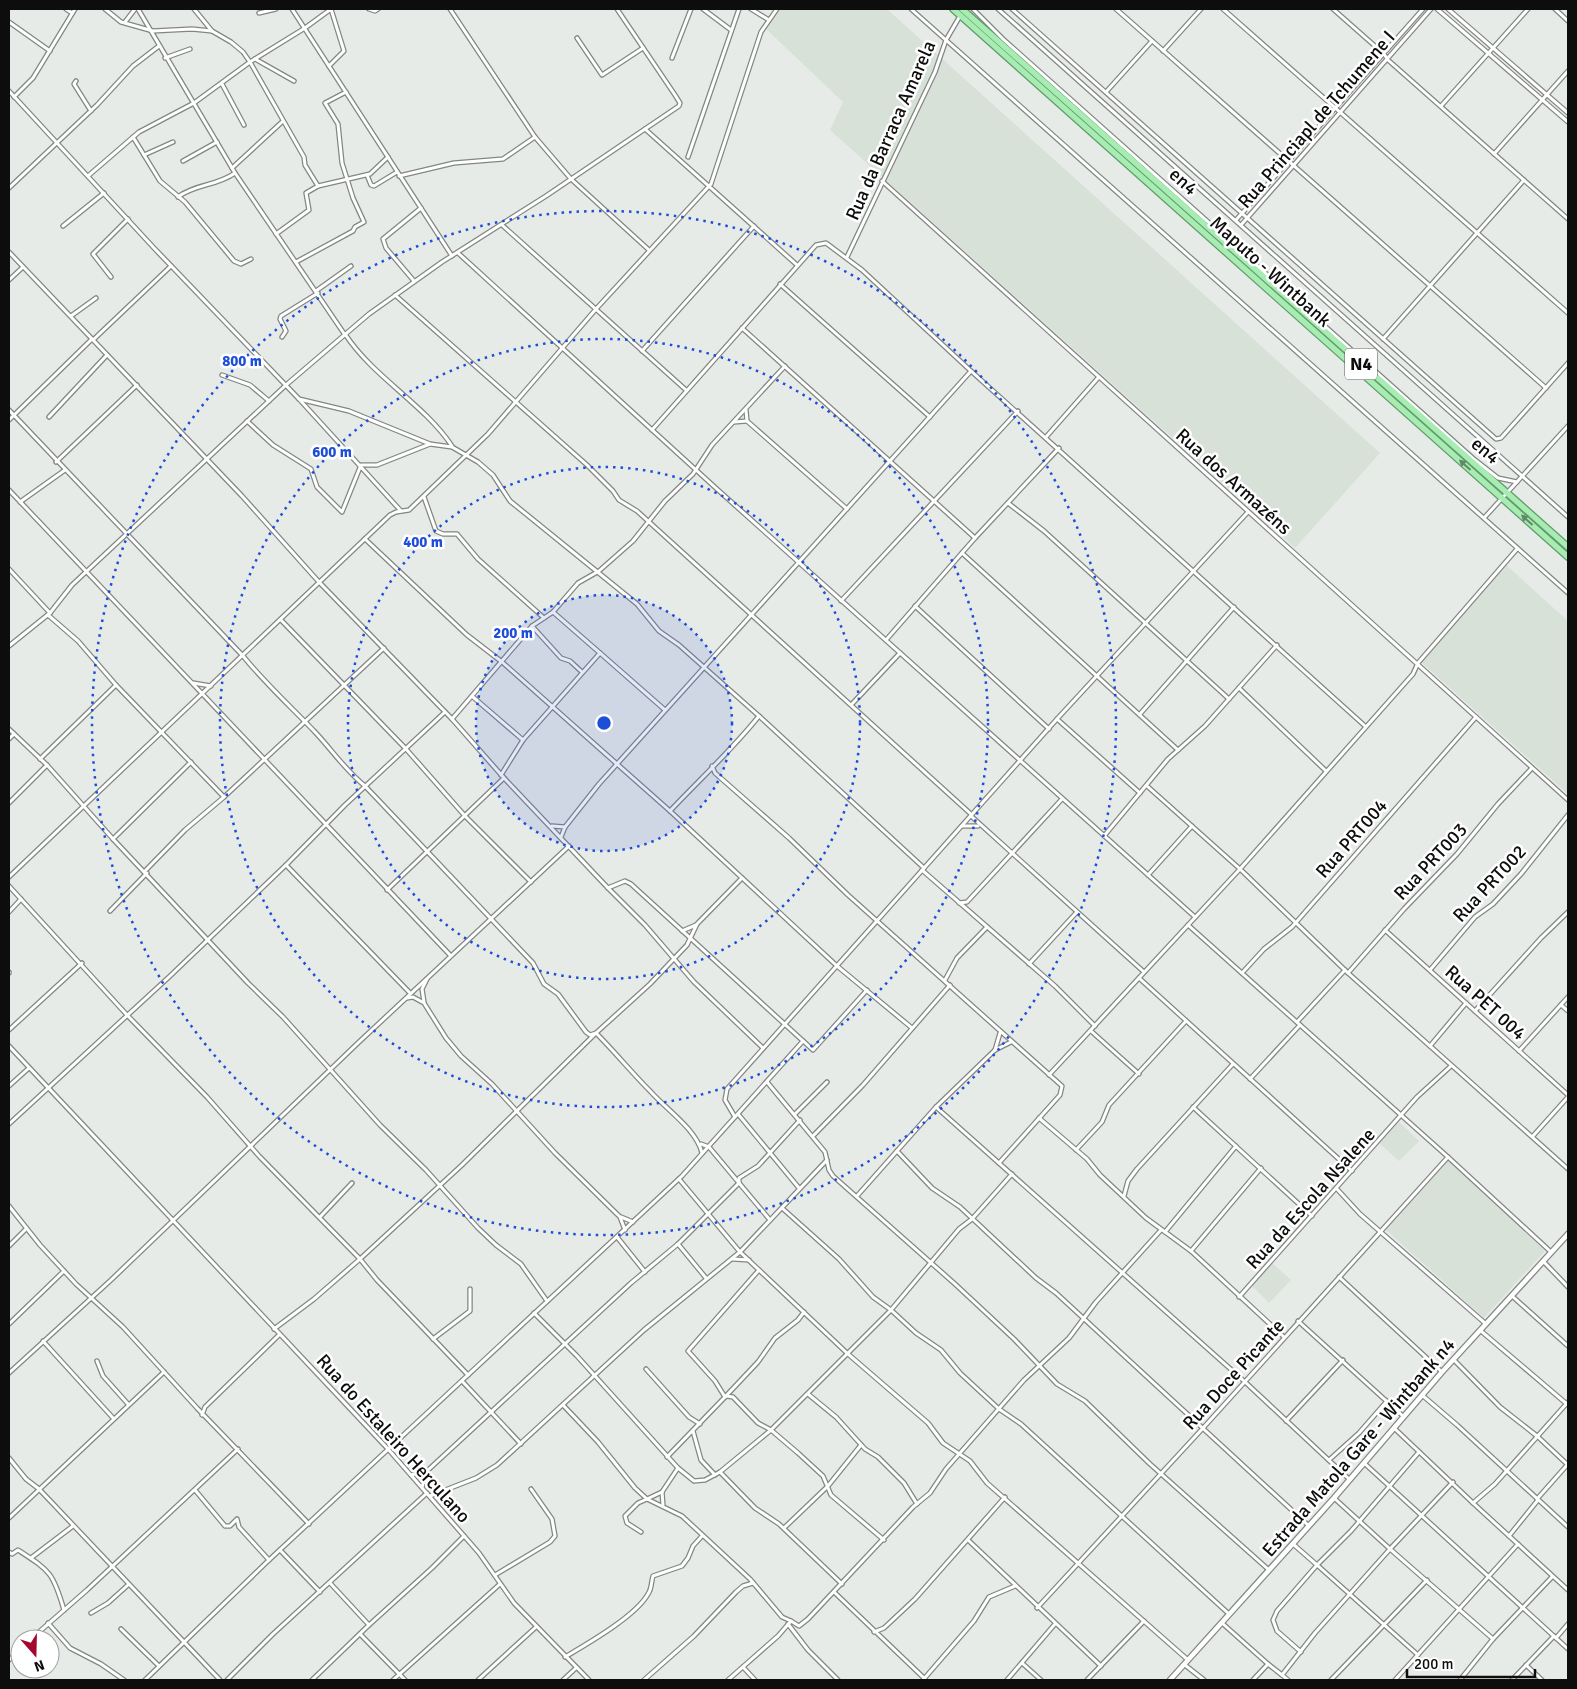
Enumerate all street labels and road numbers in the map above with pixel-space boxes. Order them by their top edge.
street label: Rua Princiapl de Tchumene I [1233,26,1401,213]
street label: Rua da Barraca Amarela [840,37,941,224]
street label: en4 [1164,163,1203,201]
street label: Maputo - Wintbank [1205,211,1336,333]
road number: N4 [1345,348,1377,379]
street label: Rua dos Armazéns [1171,423,1296,540]
street label: en4 [1466,432,1505,470]
street label: Rua PRT004 [1311,794,1393,883]
street label: Rua PRT003 [1389,818,1473,905]
street label: Rua PRT002 [1448,840,1532,927]
street label: Rua PET 004 [1440,960,1531,1045]
street label: Rua da Escola Nsalene [1241,1123,1381,1274]
street label: Rua Doce Picante [1178,1314,1290,1435]
street label: Estrada Matola Gare - Wintbank n4 [1257,1333,1460,1562]
street label: Rua do Estaleiro Herculano [311,1349,476,1528]

